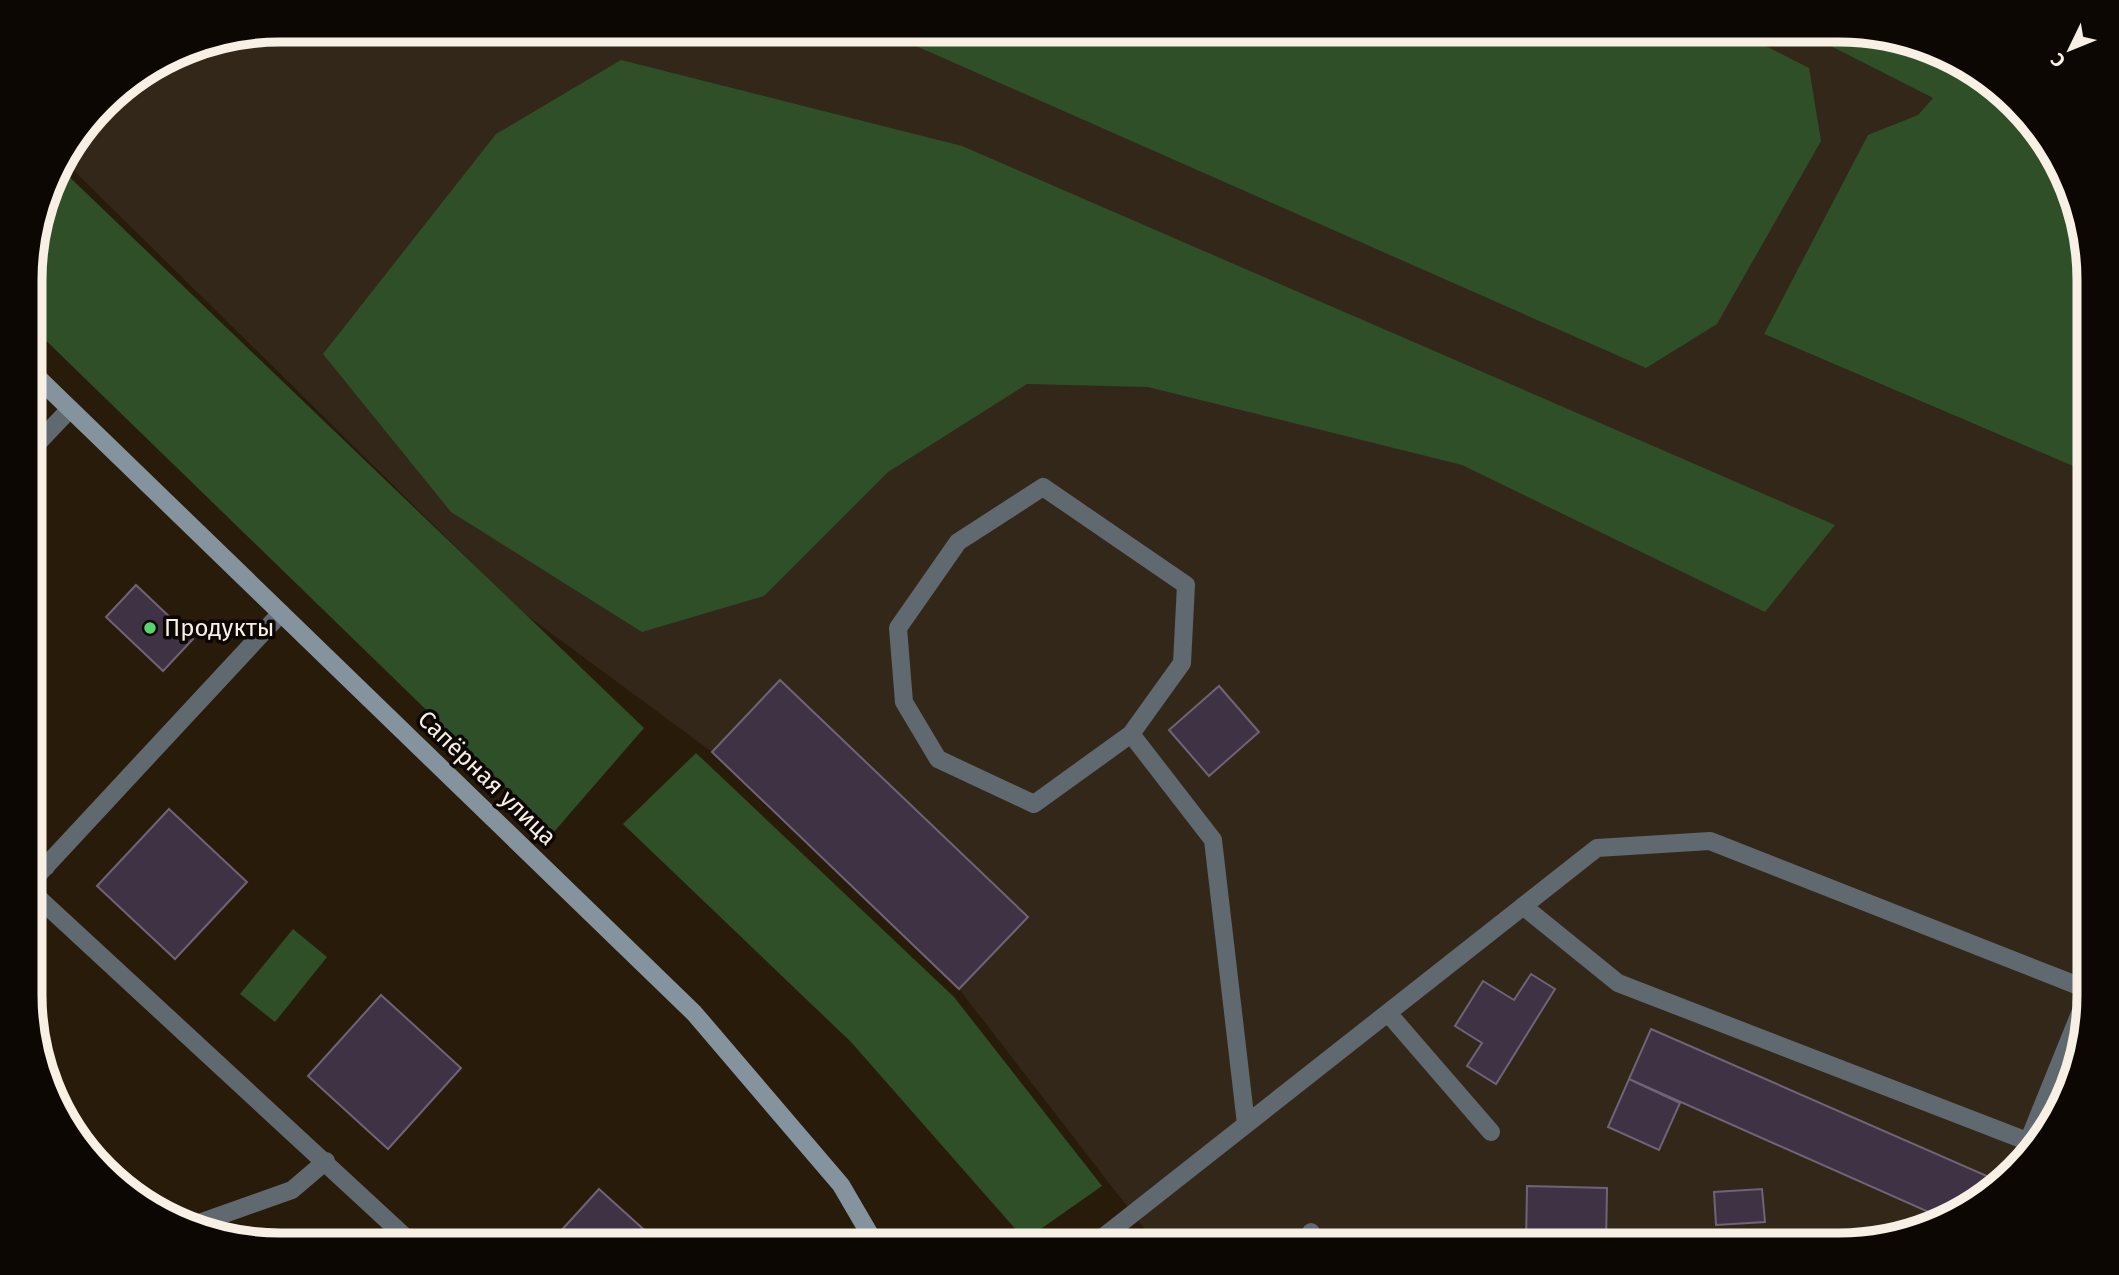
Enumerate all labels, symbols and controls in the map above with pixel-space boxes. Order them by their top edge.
north arrow [2035,14,2105,84]
text: С [2046,48,2070,72]
place label: Продукты [164,614,274,642]
marker: Продукты [142,620,158,636]
street label: Сапёрная улица [412,705,562,851]

